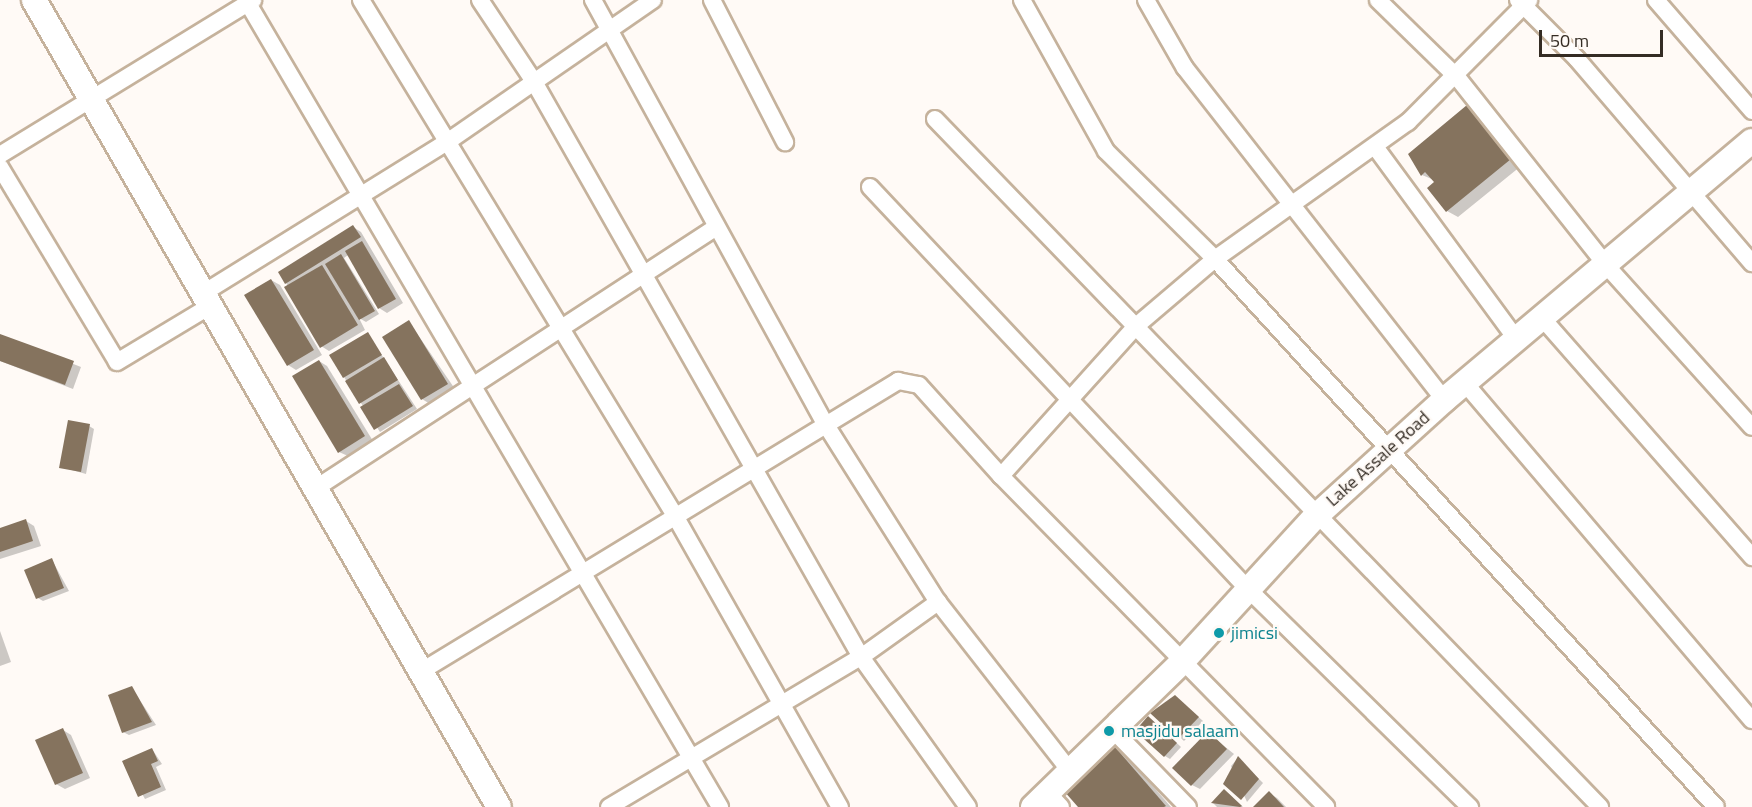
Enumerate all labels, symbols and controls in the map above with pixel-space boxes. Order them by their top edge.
scale bar [1542,18,1666,56]
text: 50 m [1550,27,1589,54]
street label: Lake Assale Road [1322,407,1434,511]
place label: jimicsi [1231,622,1278,644]
marker: jimicsi [1212,626,1226,640]
place label: masjidu salaam [1121,720,1239,742]
marker: masjidu salaam [1102,724,1116,738]

